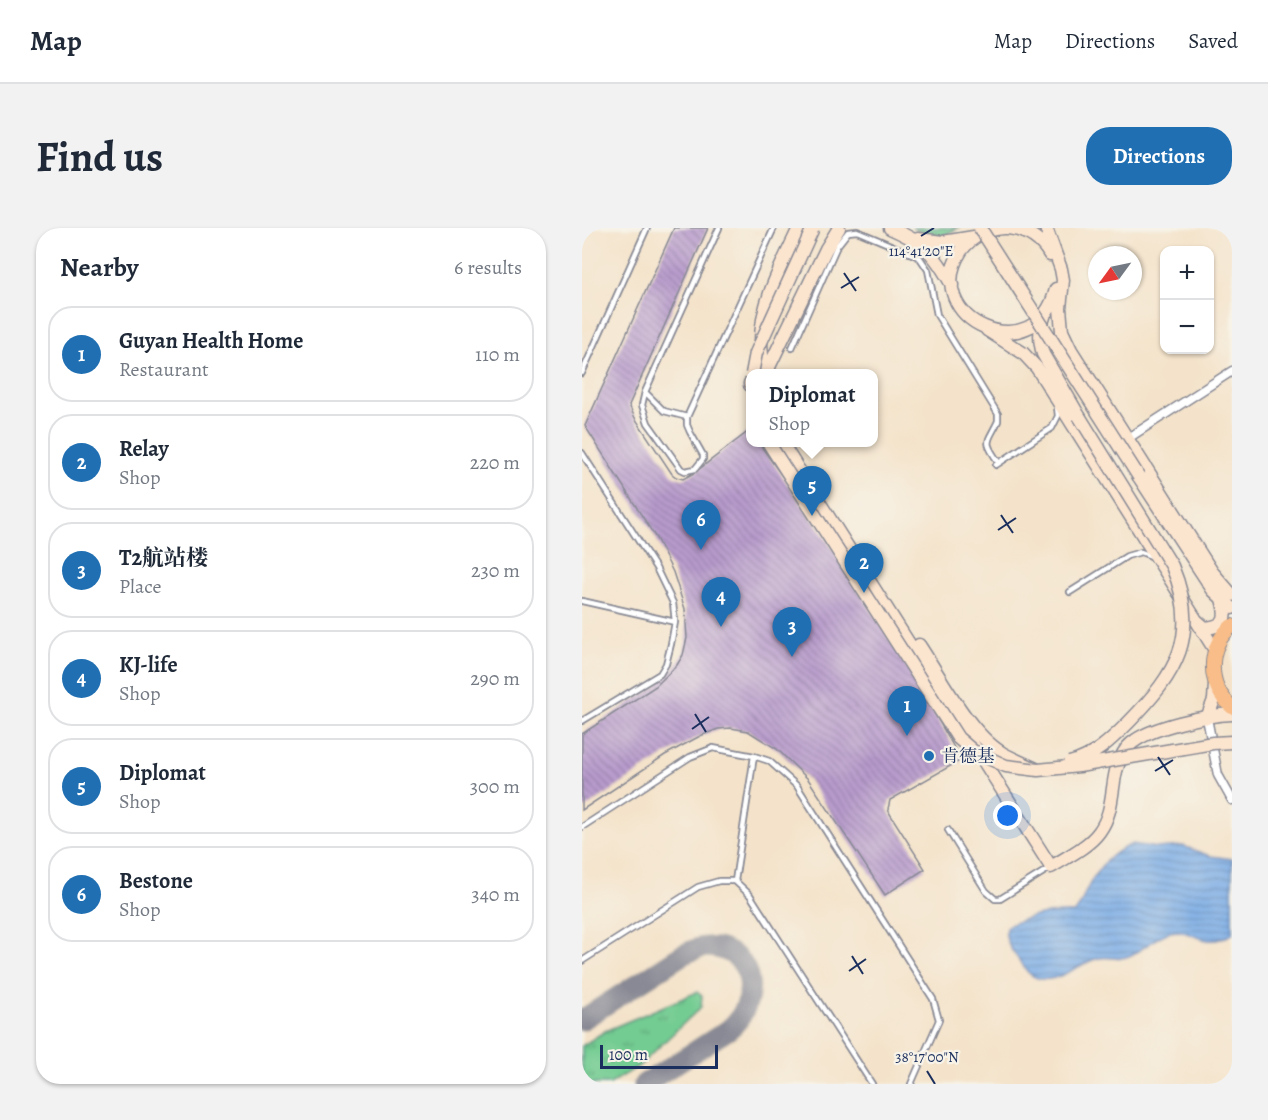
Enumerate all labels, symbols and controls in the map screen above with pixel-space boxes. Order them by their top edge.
text: Map [30,22,82,60]
text: Map [994,27,1032,55]
text: Directions [1065,27,1155,55]
text: Saved [1188,27,1238,55]
button: Directions [1086,127,1232,185]
text: Find us [36,128,163,185]
text: 114°41'20"E [889,241,953,261]
north arrow [1088,246,1142,300]
map controls [1160,246,1214,354]
button: + [1160,246,1214,300]
text: Nearby [60,250,139,285]
text: 6 results [454,254,522,281]
button: − [1160,300,1214,354]
text: Guyan Health Home [119,326,303,356]
text: 1 [78,341,85,368]
text: 110 m [475,341,520,368]
text: Restaurant [119,356,209,383]
popup [746,369,878,447]
text: Diplomat [769,380,855,410]
text: Shop [769,410,810,437]
text: Relay [119,434,169,464]
text: 2 [77,449,86,476]
text: 220 m [470,449,520,476]
text: Shop [119,464,161,491]
pin: 5 [792,466,832,516]
pin: 6 [682,500,720,550]
text: T2航站楼 [119,543,208,573]
pin: 2 [844,544,884,593]
text: 3 [77,557,86,584]
text: 230 m [471,557,520,584]
text: Place [119,573,161,600]
pin: 4 [702,578,740,627]
pin: 3 [772,608,812,657]
text: KJ-life [119,650,178,680]
text: 4 [77,665,86,692]
text: 290 m [470,665,520,692]
text: Shop [119,680,161,707]
pin: 1 [888,686,926,736]
place label: 肯德基 [941,744,995,768]
marker: 肯德基 [922,749,936,763]
text: Diplomat [119,758,206,788]
text: 5 [77,773,86,800]
text: 300 m [470,773,520,800]
text: Shop [119,788,161,815]
your location [993,801,1022,830]
text: Bestone [119,866,193,896]
text: 6 [77,881,86,908]
text: 340 m [471,881,520,908]
text: Shop [119,896,161,923]
scale bar [600,1042,718,1070]
text: 100 m [609,1044,648,1066]
text: 38°17'00"N [895,1047,959,1067]

